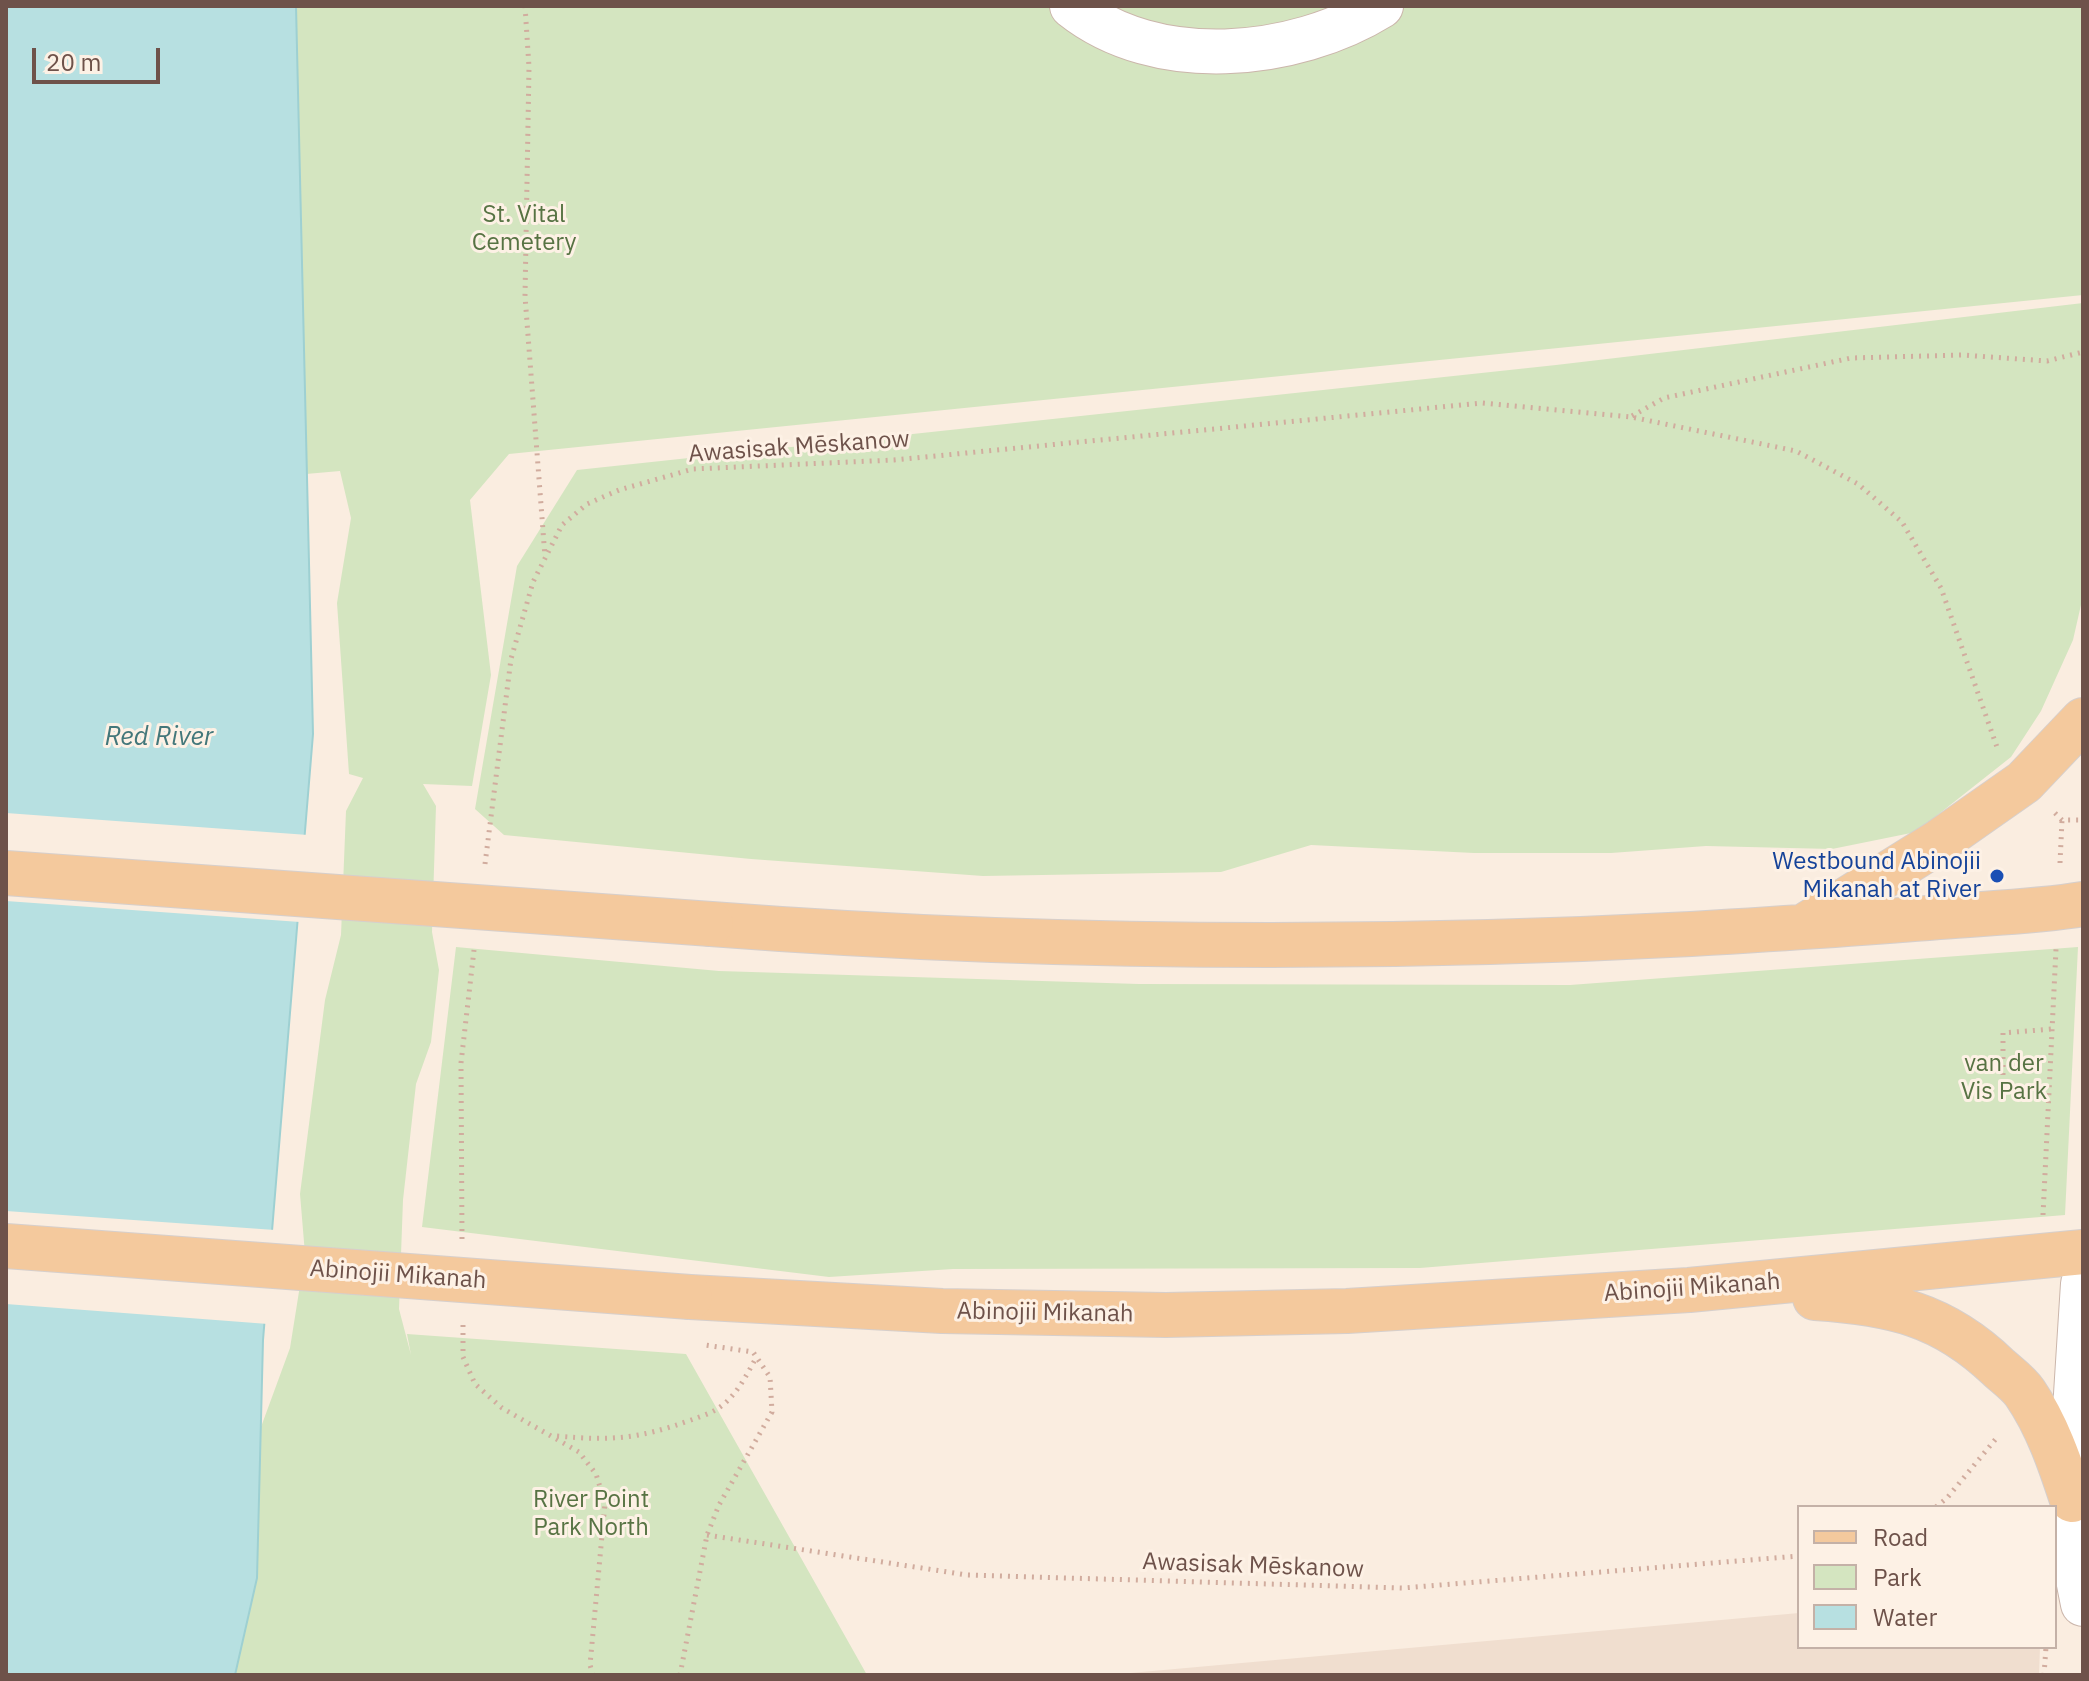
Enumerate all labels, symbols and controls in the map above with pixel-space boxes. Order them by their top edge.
scale bar [36,32,164,82]
text: 20 m [46,46,101,78]
park label: St. Vital Cemetery [472,201,576,257]
street label: Awasisak Mēskanow [687,425,911,469]
water label: Red River [105,721,213,753]
place label: Westbound Abinojii Mikanah at River [1772,848,1981,904]
marker: Westbound Abinojii Mikanah at River [1988,867,2006,885]
park label: van der Vis Park [1961,1050,2047,1106]
street label: Abinojii Mikanah [309,1254,487,1296]
street label: Abinojii Mikanah [1603,1267,1781,1309]
street label: Abinojii Mikanah [956,1297,1134,1329]
park label: River Point Park North [533,1486,649,1542]
legend [1797,1505,2057,1649]
text: Road [1873,1521,1928,1553]
street label: Awasisak Mēskanow [1142,1548,1364,1584]
text: Park [1873,1561,1922,1593]
text: Water [1873,1601,1937,1633]

